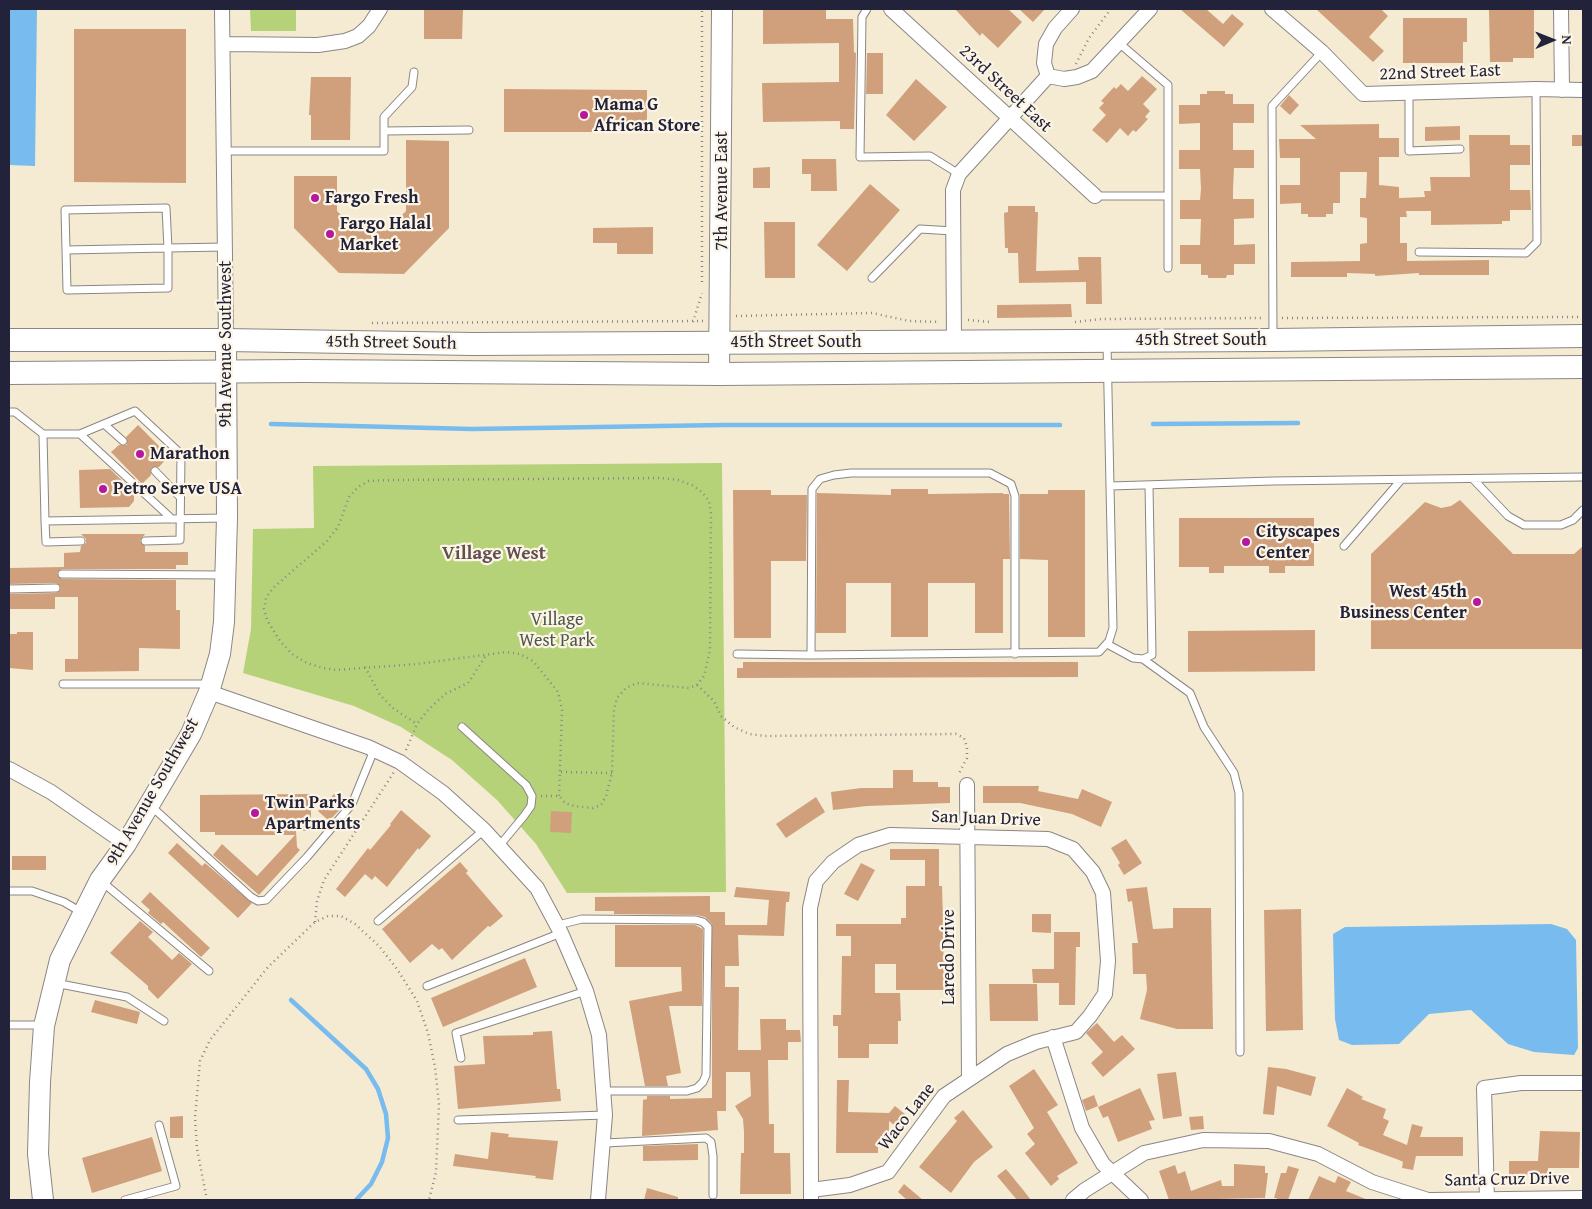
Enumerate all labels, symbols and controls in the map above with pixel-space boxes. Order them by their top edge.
north arrow [1527,15,1577,65]
text: N [1557,35,1577,45]
street label: 23rd Street East [954,41,1056,137]
street label: 22nd Street East [1379,60,1501,86]
place label: Mama G African Store [594,94,700,136]
marker: Mama G African Store [578,109,590,121]
street label: 7th Avenue East [711,131,733,251]
place label: Fargo Fresh [325,187,419,209]
marker: Fargo Fresh [309,192,321,204]
place label: Fargo Halal Market [340,213,431,255]
marker: Fargo Halal Market [324,228,336,240]
street label: 9th Avenue Southwest [215,261,237,427]
street label: 45th Street South [1135,329,1267,351]
street label: 45th Street South [325,331,457,355]
street label: 45th Street South [730,331,862,353]
place label: Marathon [150,443,230,465]
marker: Marathon [134,448,146,460]
place label: Petro Serve USA [113,478,242,500]
marker: Petro Serve USA [97,483,109,495]
place label: Cityscapes Center [1256,521,1340,564]
marker: Cityscapes Center [1240,536,1252,548]
district label: Village West [442,543,546,565]
place label: West 45th Business Center [1340,581,1467,624]
marker: West 45th Business Center [1471,596,1483,608]
park label: Village West Park [519,609,595,652]
street label: 9th Avenue Southwest [102,714,204,870]
place label: Twin Parks Apartments [265,792,361,834]
street label: San Juan Drive [931,806,1041,832]
marker: Twin Parks Apartments [249,807,261,819]
street label: Laredo Drive [938,909,960,1005]
street label: Waco Lane [874,1079,940,1155]
street label: Santa Cruz Drive [1444,1168,1570,1192]

